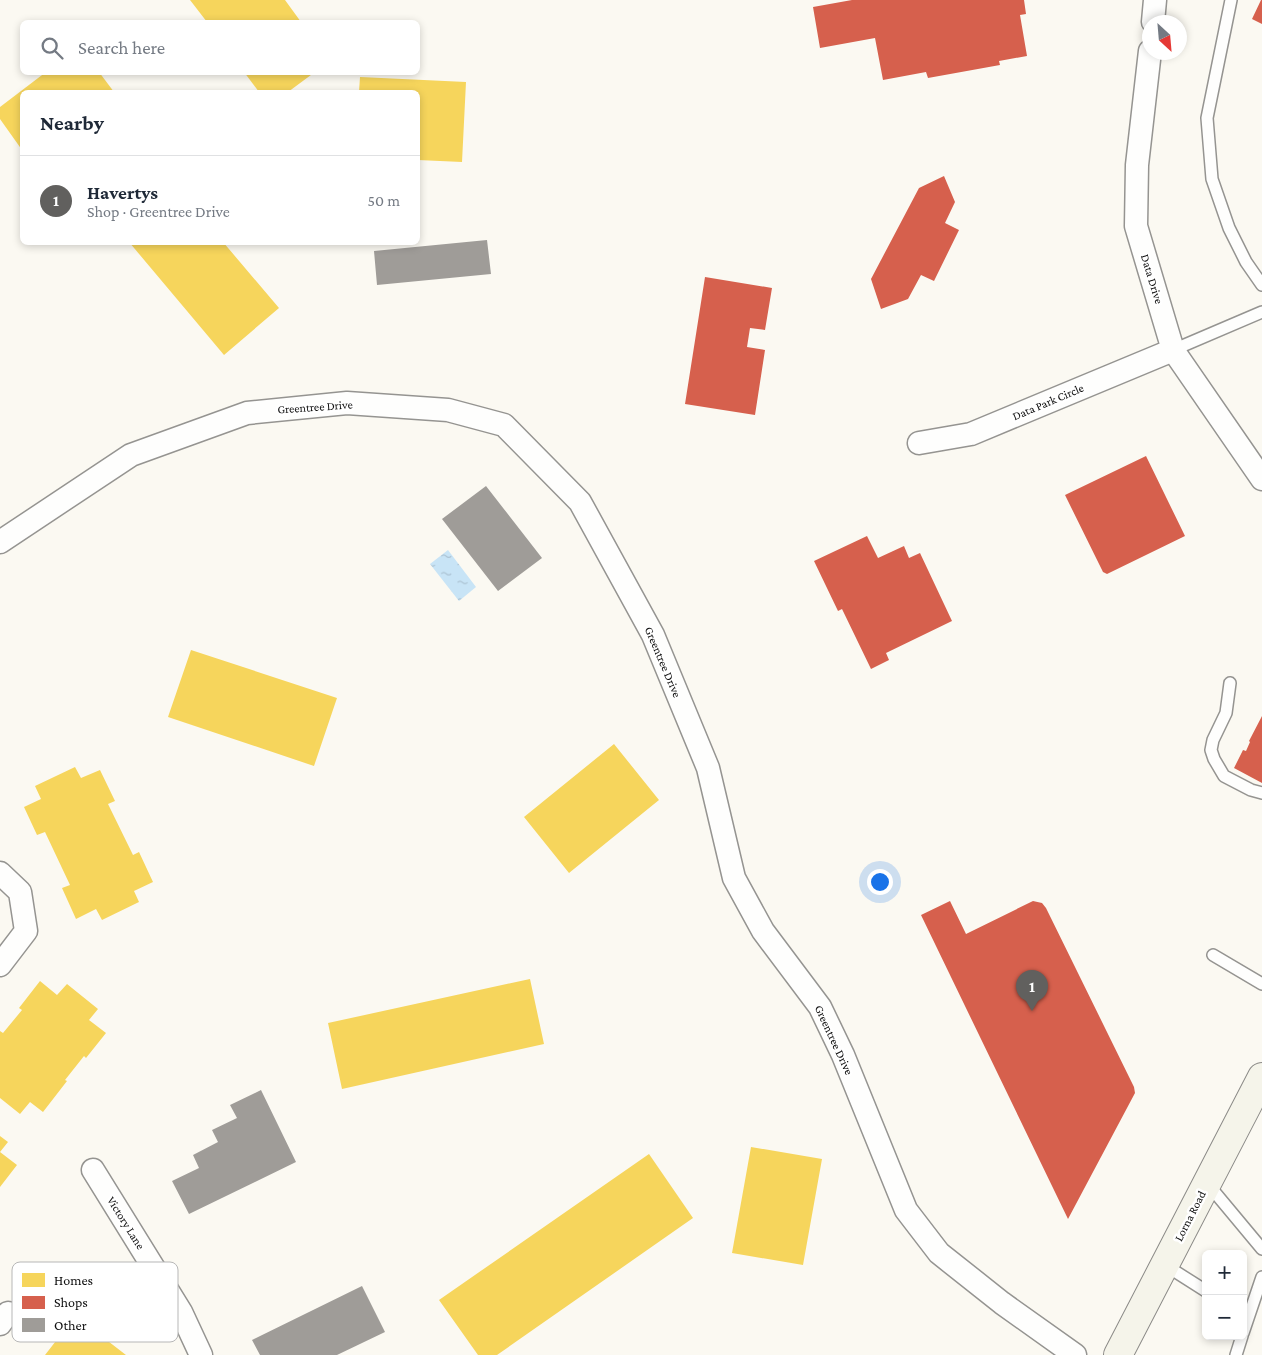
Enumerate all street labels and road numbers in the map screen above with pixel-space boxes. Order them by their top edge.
street label: Data Drive [1138,252,1166,306]
street label: Data Park Circle [1010,381,1086,423]
street label: Greentree Drive [277,397,353,417]
street label: Greentree Drive [642,625,684,699]
street label: Greentree Drive [812,1003,856,1077]
street label: Lorna Road [1171,1188,1209,1244]
street label: Victory Lane [104,1194,148,1252]

